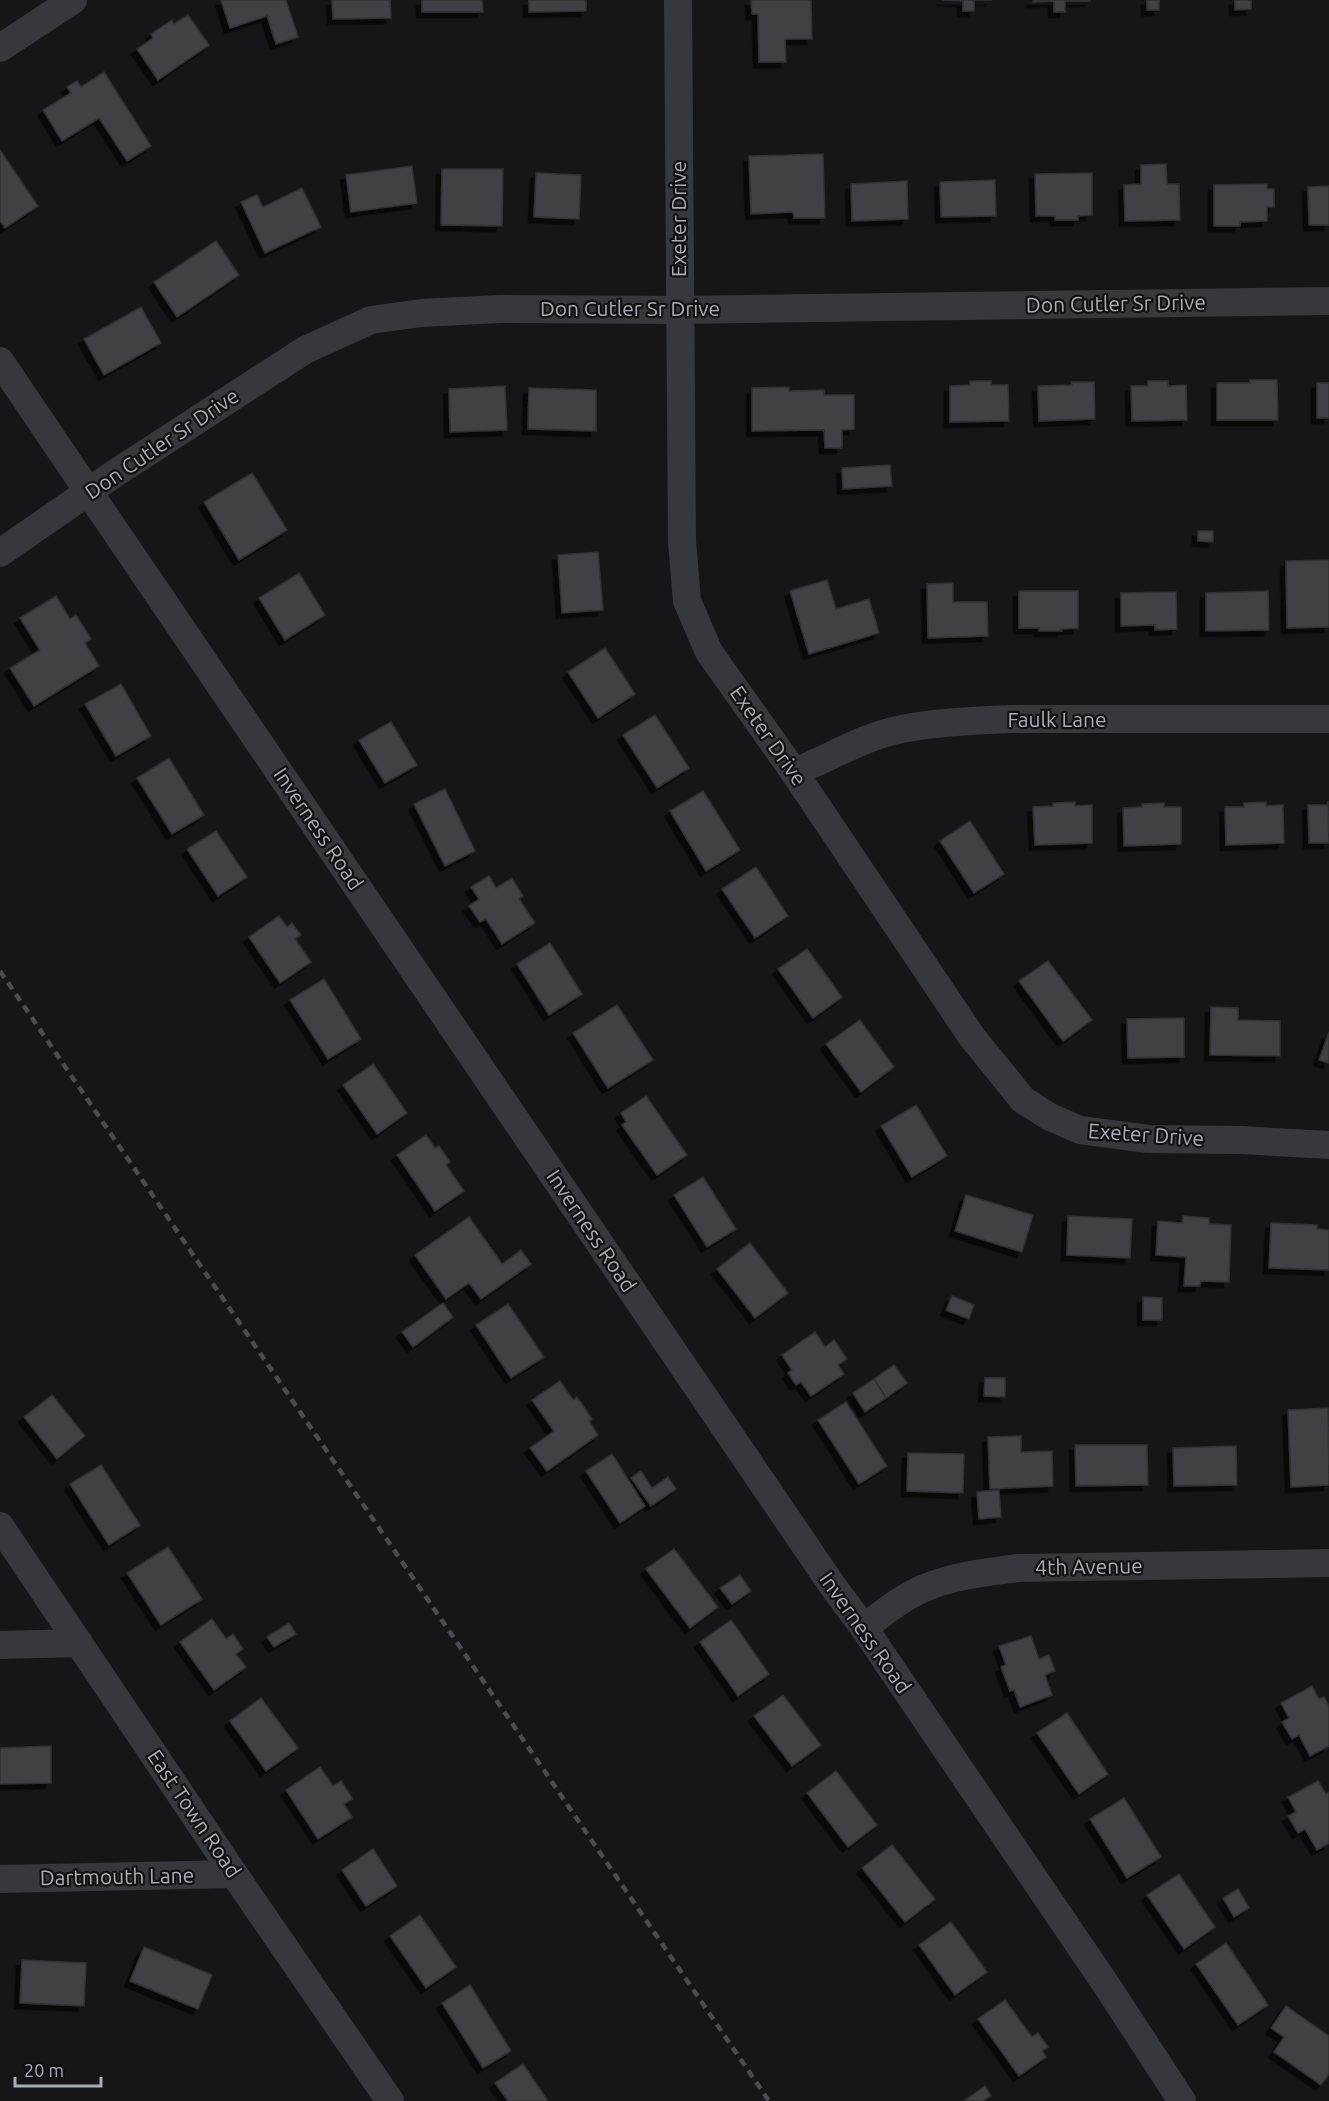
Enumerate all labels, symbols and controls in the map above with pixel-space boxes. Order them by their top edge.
street label: Exeter Drive [666,161,690,277]
street label: Don Cutler Sr Drive [1026,289,1206,317]
street label: Don Cutler Sr Drive [540,296,720,320]
street label: Don Cutler Sr Drive [80,383,243,503]
street label: Exeter Drive [726,681,812,790]
street label: Faulk Lane [1007,707,1107,731]
street label: Inverness Road [269,763,369,894]
street label: Exeter Drive [1087,1118,1205,1150]
street label: Inverness Road [542,1165,642,1296]
street label: 4th Avenue [1035,1553,1143,1579]
street label: Inverness Road [815,1567,916,1698]
street label: East Town Road [143,1745,246,1882]
street label: Dartmouth Lane [40,1863,194,1889]
scale bar [15,2050,100,2088]
text: 20 m [24,2060,64,2080]

